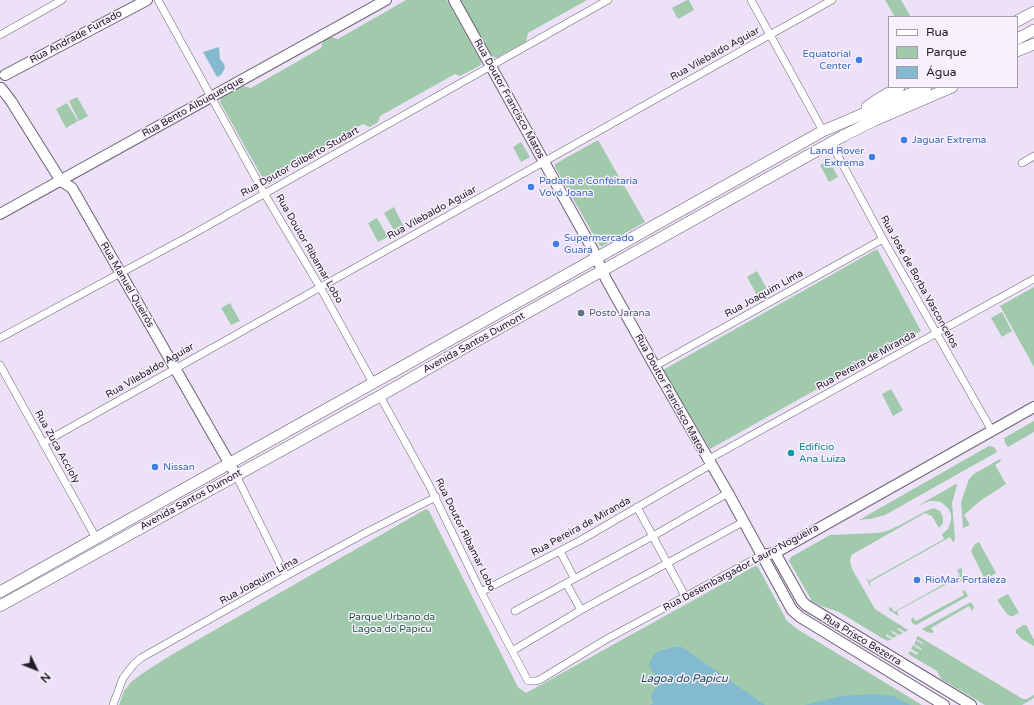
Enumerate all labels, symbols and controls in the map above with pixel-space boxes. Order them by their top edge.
street label: Rua Andrade Furtado [28,8,124,66]
legend [888,16,1018,88]
street label: Rua Vilebaldo Aguiar [668,25,762,83]
text: Rua [926,25,949,39]
street label: Rua Doutor Francisco Matos [471,37,547,161]
text: Parque [926,45,967,59]
place label: Equatorial Center [803,48,851,72]
marker: Equatorial Center [854,55,864,65]
text: Água [926,65,956,79]
street label: Rua Bento Albuquerque [140,74,246,140]
street label: Rua Doutor Gilberto Studart [239,124,361,200]
place label: Jaguar Extrema [912,134,986,146]
marker: Jaguar Extrema [899,135,909,145]
place label: Land Rover Extrema [810,145,864,168]
marker: Land Rover Extrema [867,152,877,162]
place label: Padaria e Confeitaria Vovó Joana [539,175,638,198]
marker: Padaria e Confeitaria Vovó Joana [526,182,536,192]
street label: Rua Vilebaldo Aguiar [385,184,479,242]
street label: Rua Doutor Ribamar Lobo [273,192,345,306]
street label: Rua José de Borba Vasconcelos [877,214,961,350]
place label: Supermercado Guará [564,232,634,256]
marker: Supermercado Guará [551,239,561,249]
street label: Rua Manuel Queirós [98,240,156,330]
street label: Rua Joaquim Lima [723,268,805,320]
place label: Posto Jarana [589,307,650,319]
marker: Posto Jarana [576,308,586,318]
street label: Avenida Santos Dumont [421,310,527,376]
street label: Rua Pereira de Miranda [814,329,918,393]
street label: Rua Doutor Francisco Matos [632,332,708,456]
street label: Rua Vilebaldo Aguiar [104,341,196,401]
street label: Rua Zuca Accioly [32,408,82,486]
place label: Edifício Ana Luiza [799,441,846,464]
marker: Edifício Ana Luiza [786,448,796,458]
place label: Nissan [163,461,195,473]
marker: Nissan [150,462,160,472]
street label: Avenida Santos Dumont [138,467,244,533]
street label: Rua Doutor Ribamar Lobo [432,477,498,593]
street label: Rua Pereira de Miranda [529,495,633,559]
street label: Rua Desembargador Lauro Nogueira [661,522,821,614]
street label: Rua Joaquim Lima [218,555,300,607]
place label: RioMar Fortaleza [925,574,1006,586]
marker: RioMar Fortaleza [912,575,922,585]
park label: Parque Urbano da Lagoa do Papicu [349,611,435,634]
street label: Rua Prisco Bezerra [821,612,903,668]
north arrow [16,649,56,689]
text: N [37,670,53,685]
water label: Lagoa do Papicu [640,672,728,686]

